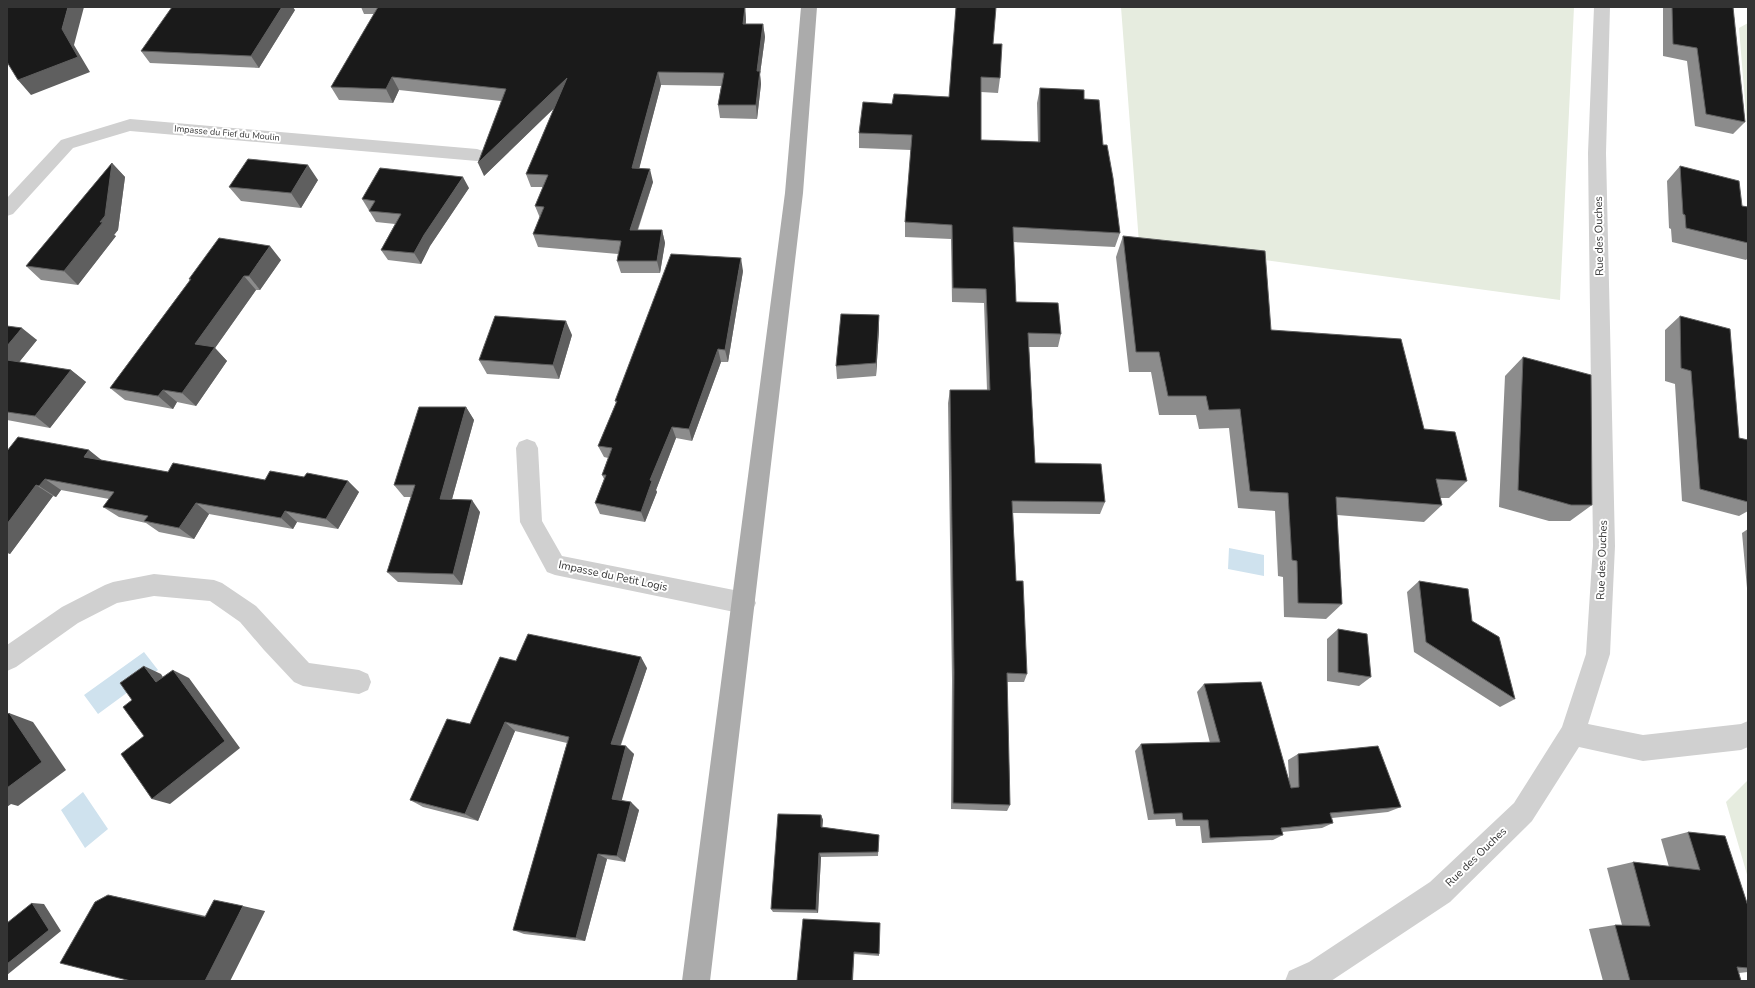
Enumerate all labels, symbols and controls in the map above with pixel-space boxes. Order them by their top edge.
street label: Impasse du Fief du Moulin [174,122,280,144]
street label: Rue des Ouches [1591,196,1607,276]
street label: Rue des Ouches [1593,520,1611,600]
street label: Impasse du Petit Logis [557,557,669,595]
street label: Rue des Ouches [1442,824,1510,890]

